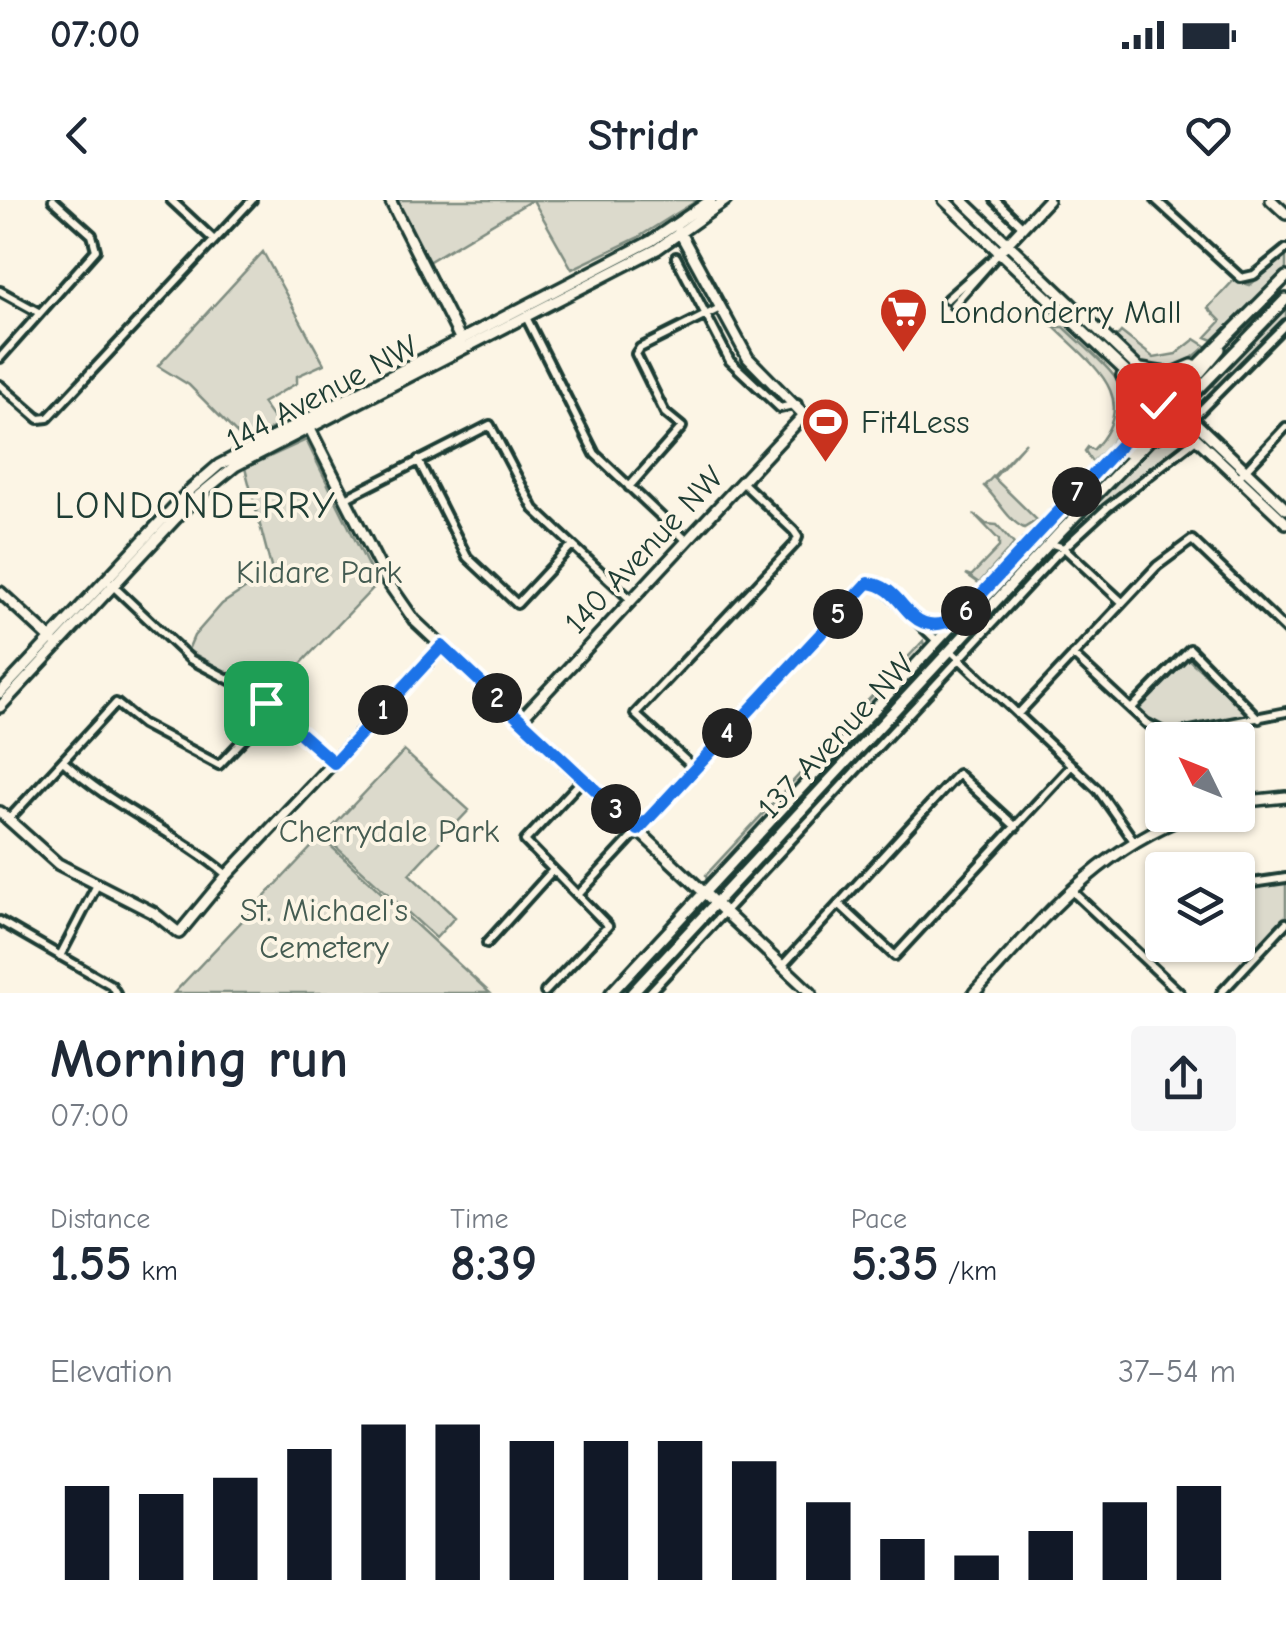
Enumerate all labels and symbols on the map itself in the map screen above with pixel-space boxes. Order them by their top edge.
supermarket icon: Londonderry Mall [878,286,930,354]
place label: Londonderry Mall [939,294,1181,331]
street label: 144 Avenue NW [220,327,424,459]
pin [1116,363,1201,448]
sports icon: Fit4Less [800,396,852,464]
place label: Fit4Less [861,404,969,441]
street label: 140 Avenue NW [557,459,731,641]
pin: 7 [1052,467,1102,517]
district label: LONDONDERRY [55,484,337,528]
park label: Kildare Park [236,554,402,591]
pin: 6 [941,586,991,636]
pin: 5 [813,589,863,639]
street label: 137 Avenue NW [750,646,922,826]
pin [224,661,309,746]
pin: 2 [472,673,522,723]
pin: 1 [358,685,408,735]
pin: 4 [702,708,752,758]
north arrow [1145,722,1255,832]
pin: 3 [591,784,641,834]
park label: Cherrydale Park [279,813,500,850]
park label: St. Michael's Cemetery [240,892,408,966]

